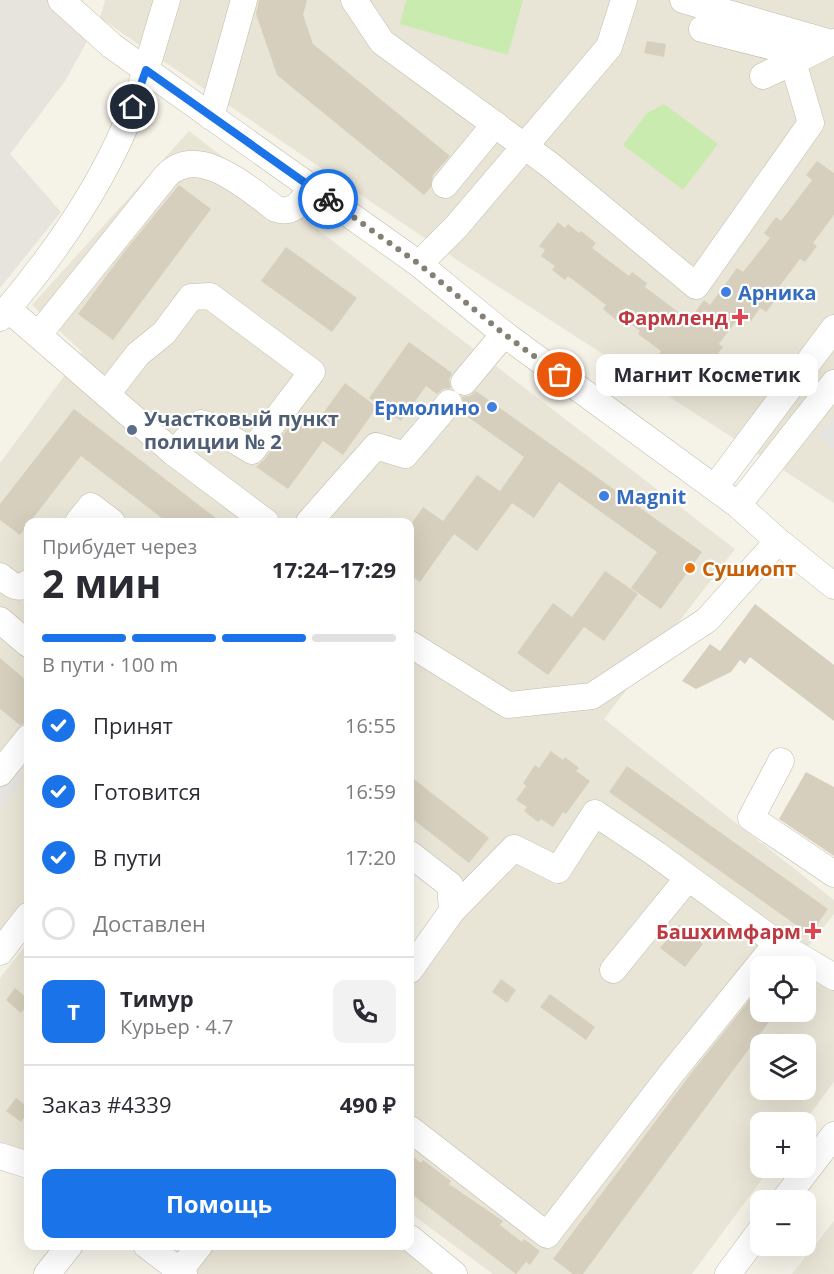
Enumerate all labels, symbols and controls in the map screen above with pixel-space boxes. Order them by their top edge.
pin [107,81,158,132]
icon: home [116,90,149,123]
courier [298,169,358,229]
icon: bike [312,183,345,216]
place label: Арника [738,279,817,306]
marker: Арника [719,285,733,299]
place label: Фармленд [618,304,728,331]
marker: Фармленд [733,310,747,324]
pin [534,349,585,400]
callout: Магнит Косметик [596,354,818,396]
icon: bag [543,358,576,391]
text: Магнит Косметик [613,361,801,388]
place label: Ермолино [374,394,480,421]
marker: Ермолино [485,400,499,414]
place label: Участковый пункт полиции № 2 [144,405,339,455]
marker: Участковый пункт полиции № 2 [125,423,139,437]
place label: Magnit [616,483,686,510]
marker: Magnit [597,489,611,503]
text: Прибудет через [42,533,197,560]
text: 17:24–17:29 [272,554,396,584]
place label: Сушиопт [702,555,796,582]
text: 2 мин [42,556,161,609]
marker: Сушиопт [683,561,697,575]
text: В пути · 100 m [42,651,178,678]
icon: check [42,709,75,742]
text: Принят [93,710,173,740]
text: 16:55 [345,712,396,739]
icon: check [42,775,75,808]
text: Готовится [93,776,201,806]
text: 16:59 [345,778,396,805]
icon: check [42,841,75,874]
text: В пути [93,842,162,872]
text: 17:20 [345,844,396,871]
text: Доставлен [93,908,206,938]
place label: Башхимфарм [656,918,801,945]
marker: Башхимфарм [806,924,820,938]
map controls [750,956,816,1256]
button: locate [750,956,816,1022]
button: phone [333,980,396,1043]
text: Тимур [120,983,194,1013]
text: Т [67,996,80,1026]
text: Курьер · 4.7 [120,1013,234,1040]
button: layers [750,1034,816,1100]
text: Заказ #4339 [42,1089,172,1119]
text: 490 ₽ [340,1089,396,1119]
button: + [750,1112,816,1178]
button: Помощь [42,1169,396,1238]
button: − [750,1190,816,1256]

